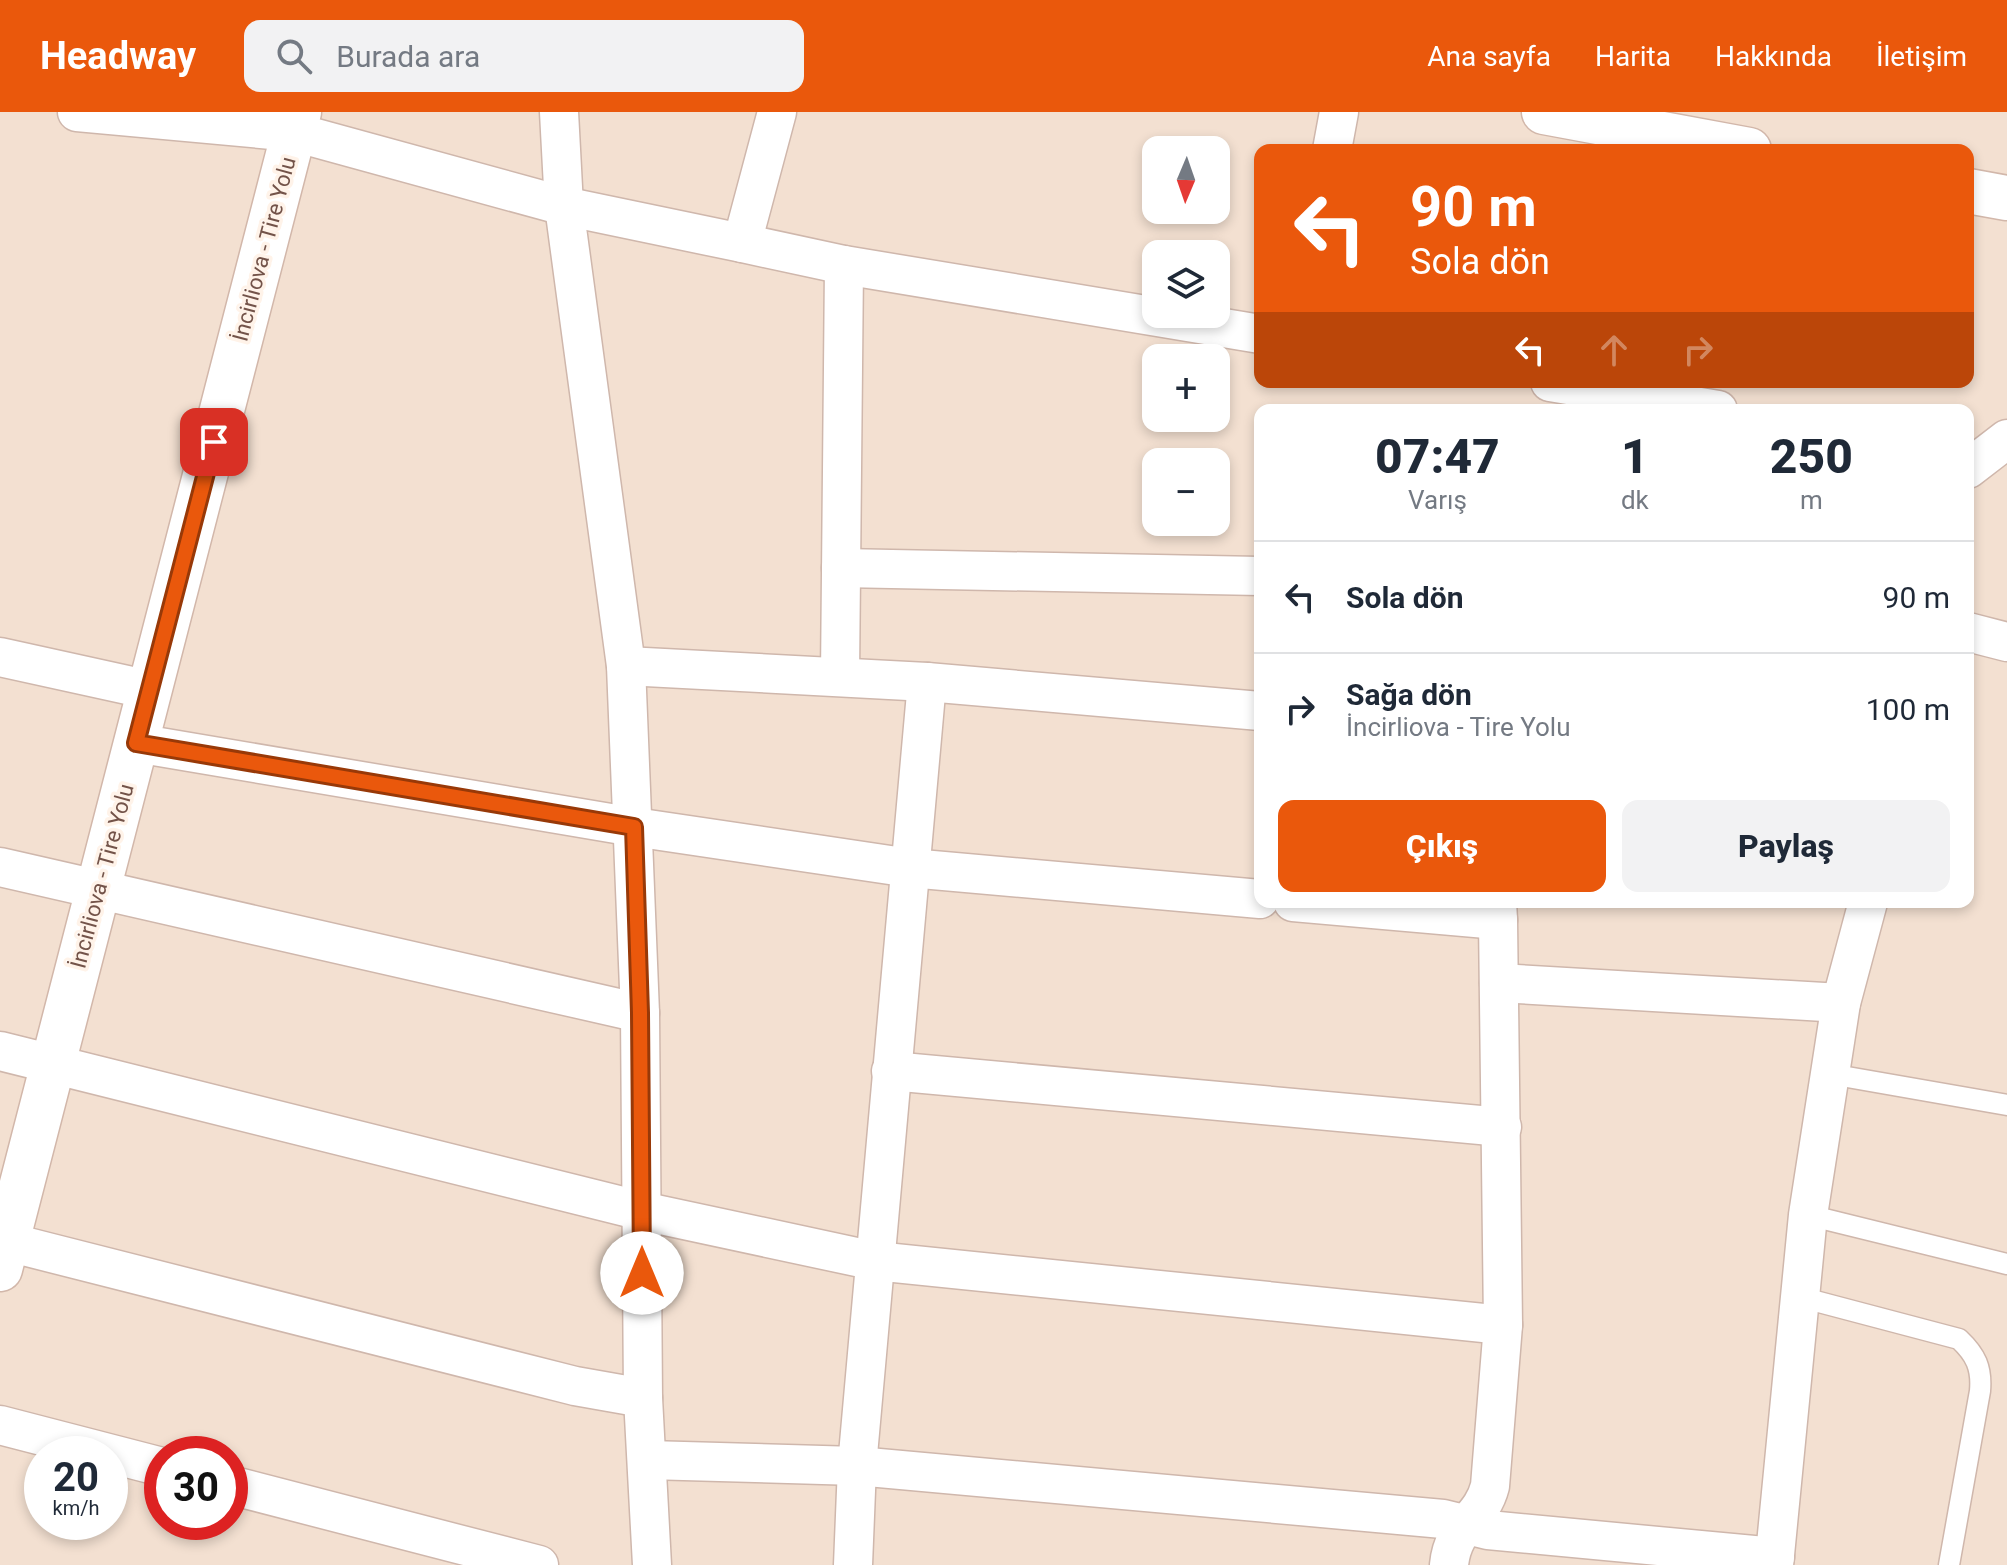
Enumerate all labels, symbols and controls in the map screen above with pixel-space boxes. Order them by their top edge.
search box [244,20,804,92]
text: Headway [40,34,196,78]
icon: search [272,34,316,78]
text: Burada ara [336,39,480,74]
text: Ana sayfa [1427,40,1551,73]
text: Harita [1595,40,1671,73]
text: Hakkında [1715,40,1832,73]
text: İletişim [1876,40,1967,73]
north arrow [1142,136,1230,224]
map controls [1142,136,1230,536]
street label: İncirliova - Tire Yolu [227,154,301,344]
text: 90 m [1410,174,1537,240]
icon: left [1278,176,1382,280]
button: layers [1142,240,1230,328]
text: Sola dön [1410,241,1550,283]
icon: left [1508,328,1552,372]
icon: ahead [1592,328,1636,372]
icon: right [1676,328,1720,372]
button: + [1142,344,1230,432]
pin [180,408,248,476]
icon: arrive [192,420,236,464]
text: 07:47 [1375,428,1500,485]
text: 1 [1621,428,1649,485]
text: 250 [1770,428,1853,485]
button: − [1142,448,1230,536]
text: Varış [1408,485,1467,515]
text: dk [1621,485,1649,515]
text: m [1800,485,1823,515]
icon: left [1278,575,1322,619]
text: Sola dön [1346,580,1464,615]
text: 90 m [1883,580,1950,615]
text: Sağa dön [1346,677,1472,712]
icon: right [1278,687,1322,731]
text: 100 m [1866,692,1950,727]
text: İncirliova - Tire Yolu [1346,712,1571,742]
street label: İncirliova - Tire Yolu [65,781,139,971]
button: Çıkış [1278,800,1606,892]
button: Paylaş [1622,800,1950,892]
position arrow [600,1231,684,1315]
speed limit sign: 30 [144,1436,248,1540]
text: 20 [53,1454,99,1501]
text: km/h [53,1496,99,1520]

